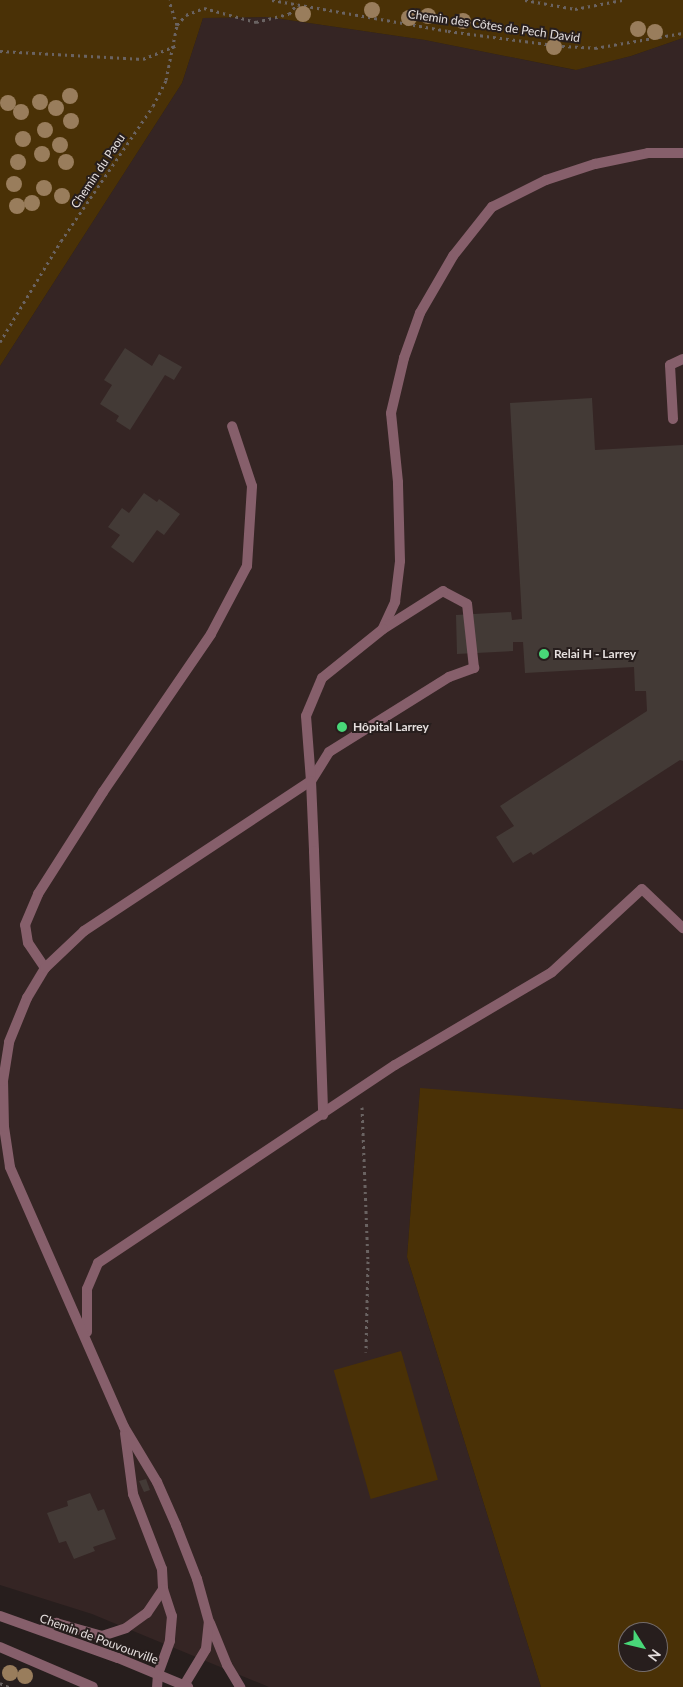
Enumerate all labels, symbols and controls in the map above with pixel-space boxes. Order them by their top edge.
street label: Chemin des Côtes de Pech David [407,7,581,45]
street label: Chemin du Paou [68,131,128,211]
place label: Relai H - Larrey [554,647,636,661]
marker: Relai H - Larrey [538,648,550,660]
marker: Hôpital Larrey [335,720,349,734]
place label: Hôpital Larrey [353,720,429,734]
street label: Chemin de Pouvourville [38,1611,160,1667]
north arrow [618,1622,668,1672]
text: N [645,1646,665,1665]

